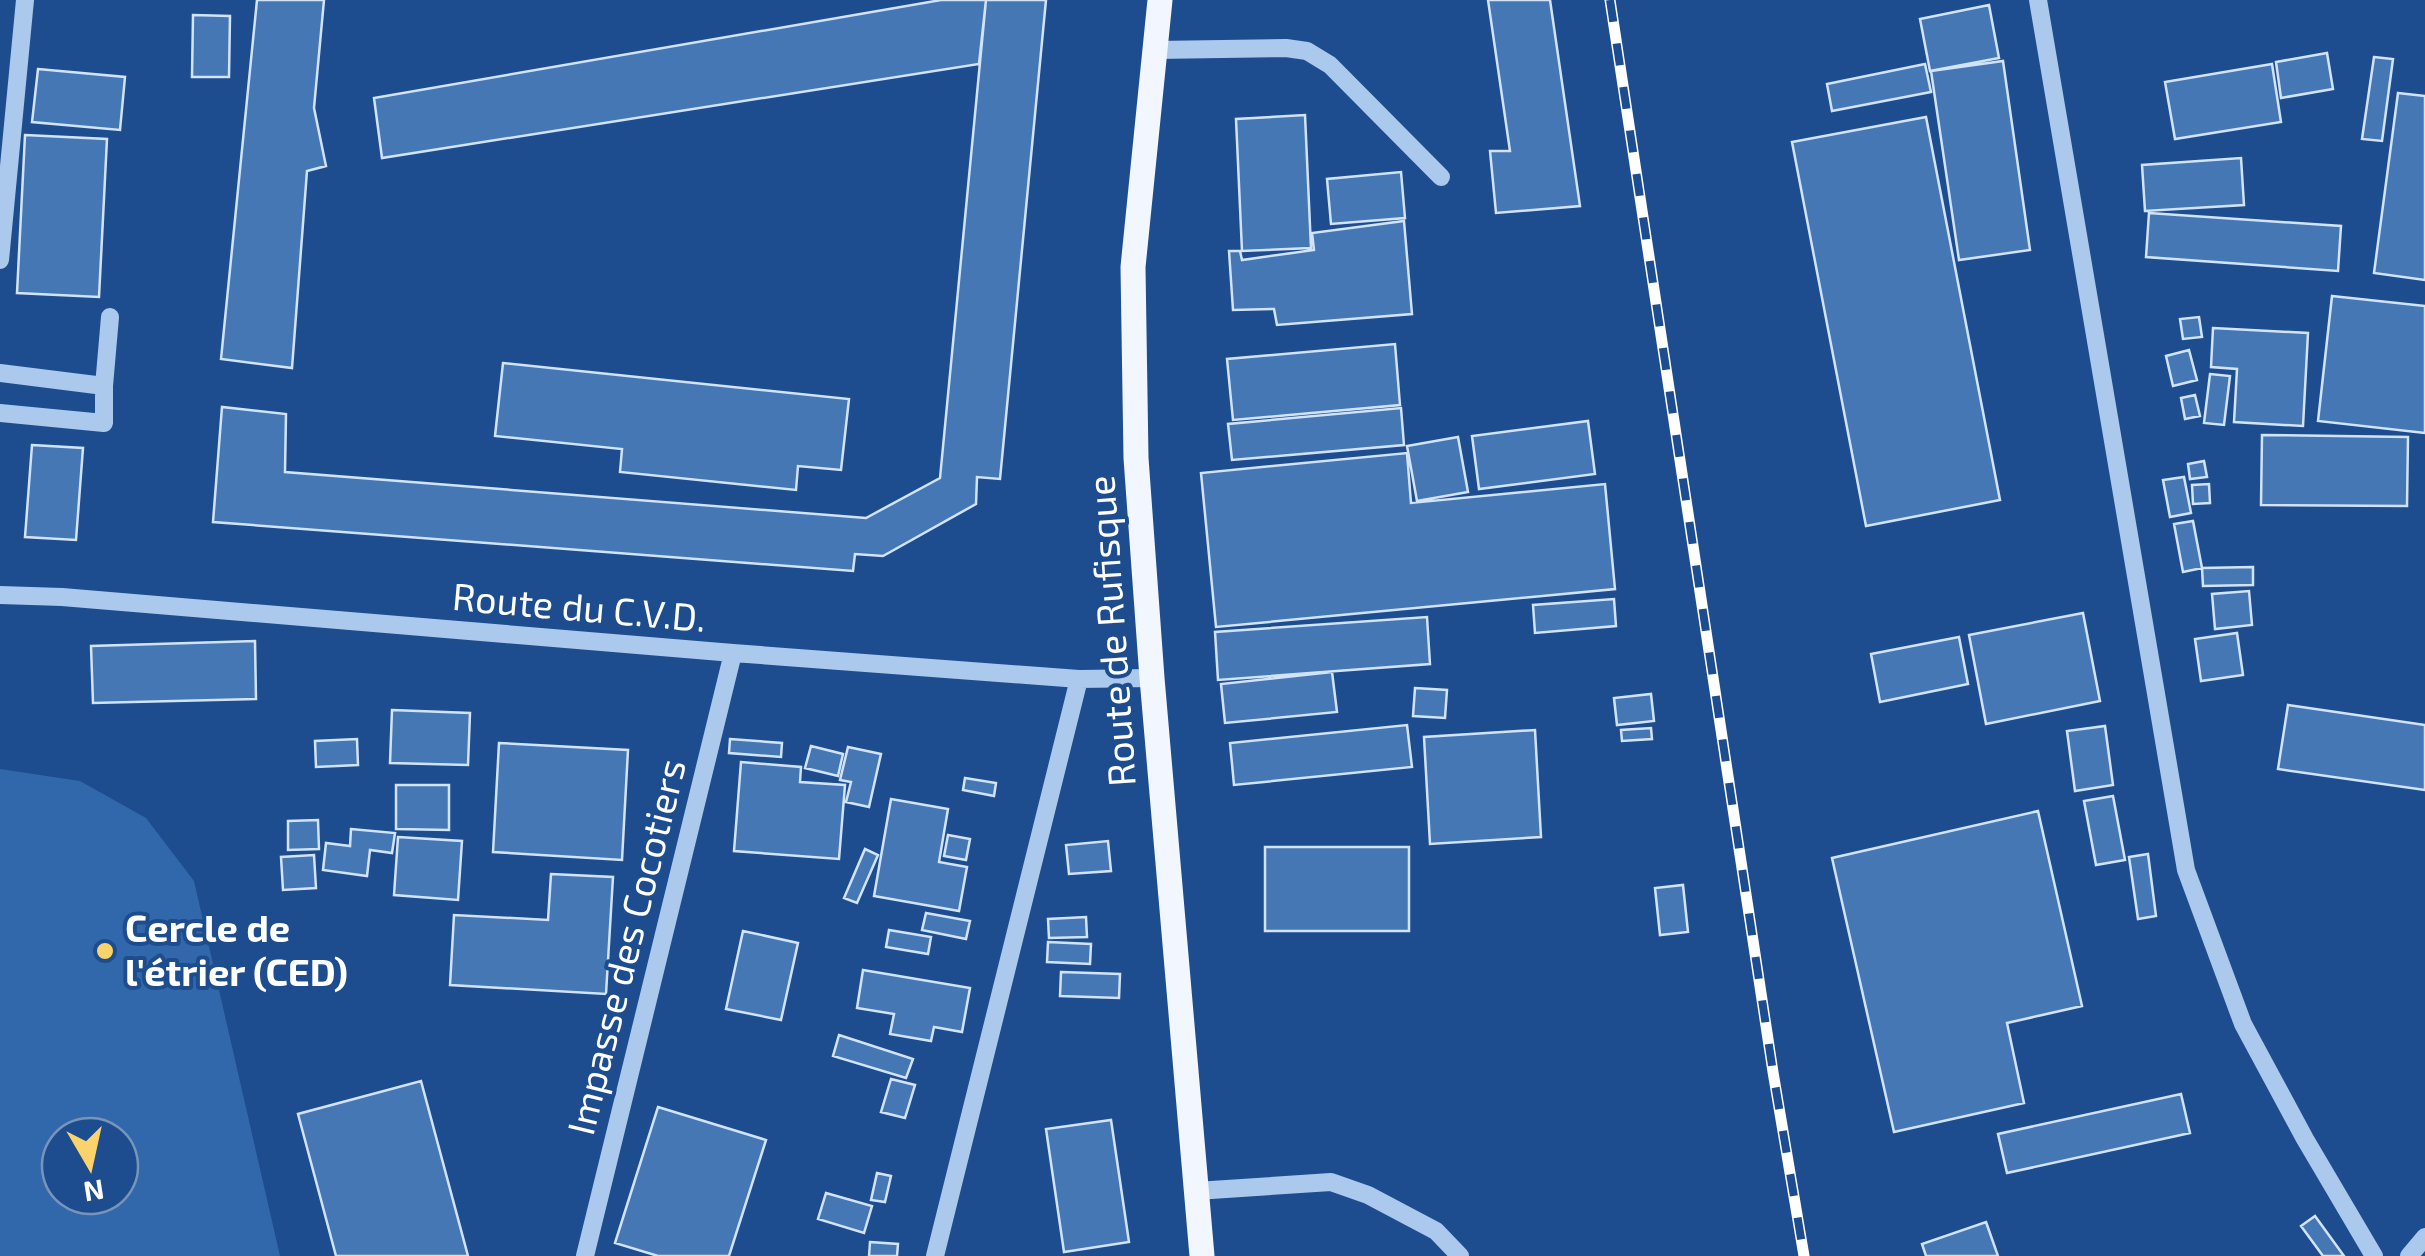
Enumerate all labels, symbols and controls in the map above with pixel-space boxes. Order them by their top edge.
street label: Route de Rufisque [1076,474,1144,788]
street label: Route du C.V.D. [450,572,708,640]
street label: Impasse des Cocotiers [556,754,694,1139]
place label: Cercle de l'étrier (CED) [125,904,348,994]
marker: Cercle de l'étrier (CED) [94,940,116,962]
north arrow [40,1116,140,1216]
text: N [81,1173,107,1210]

